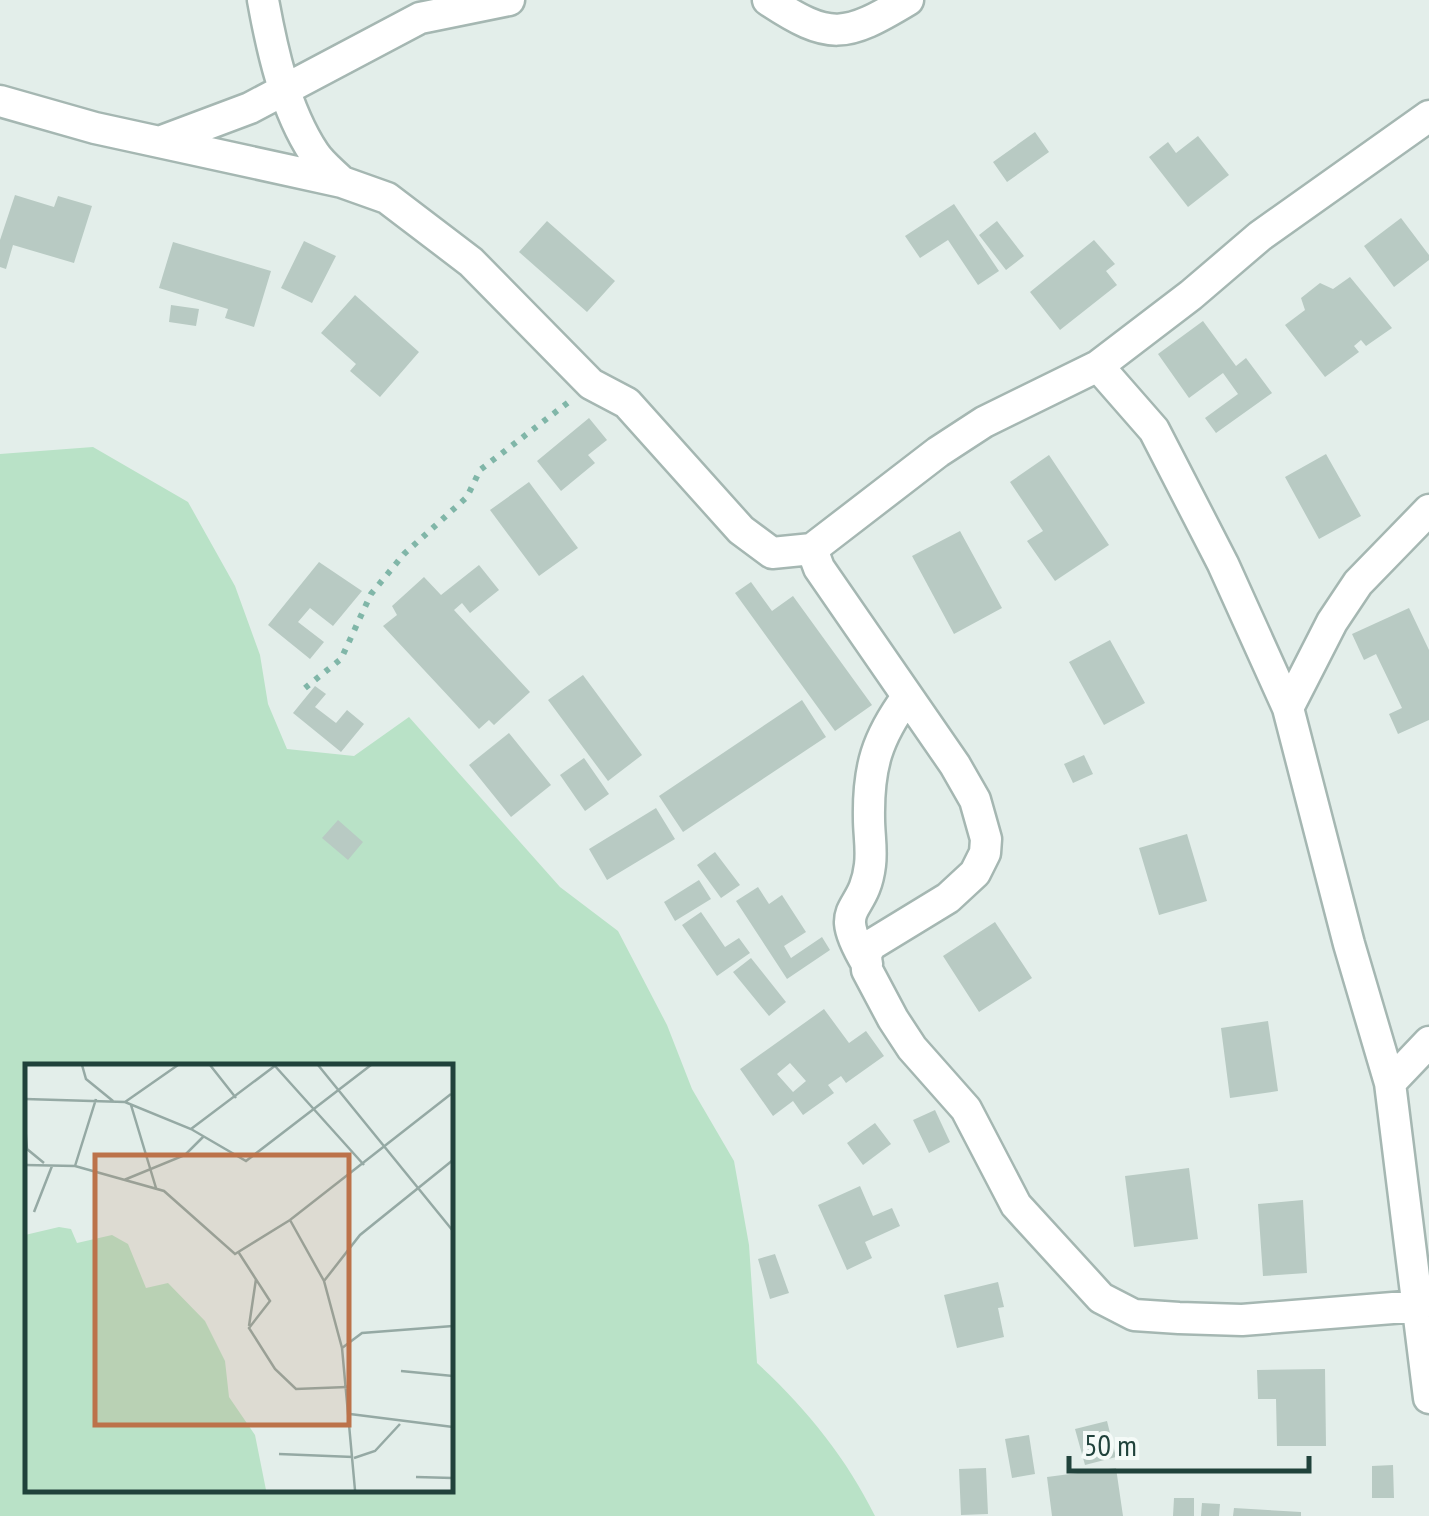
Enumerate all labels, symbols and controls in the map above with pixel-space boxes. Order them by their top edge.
inset map [25,1064,452,1491]
scale bar [1069,1411,1309,1473]
text: 50 m [1084,1425,1137,1464]

